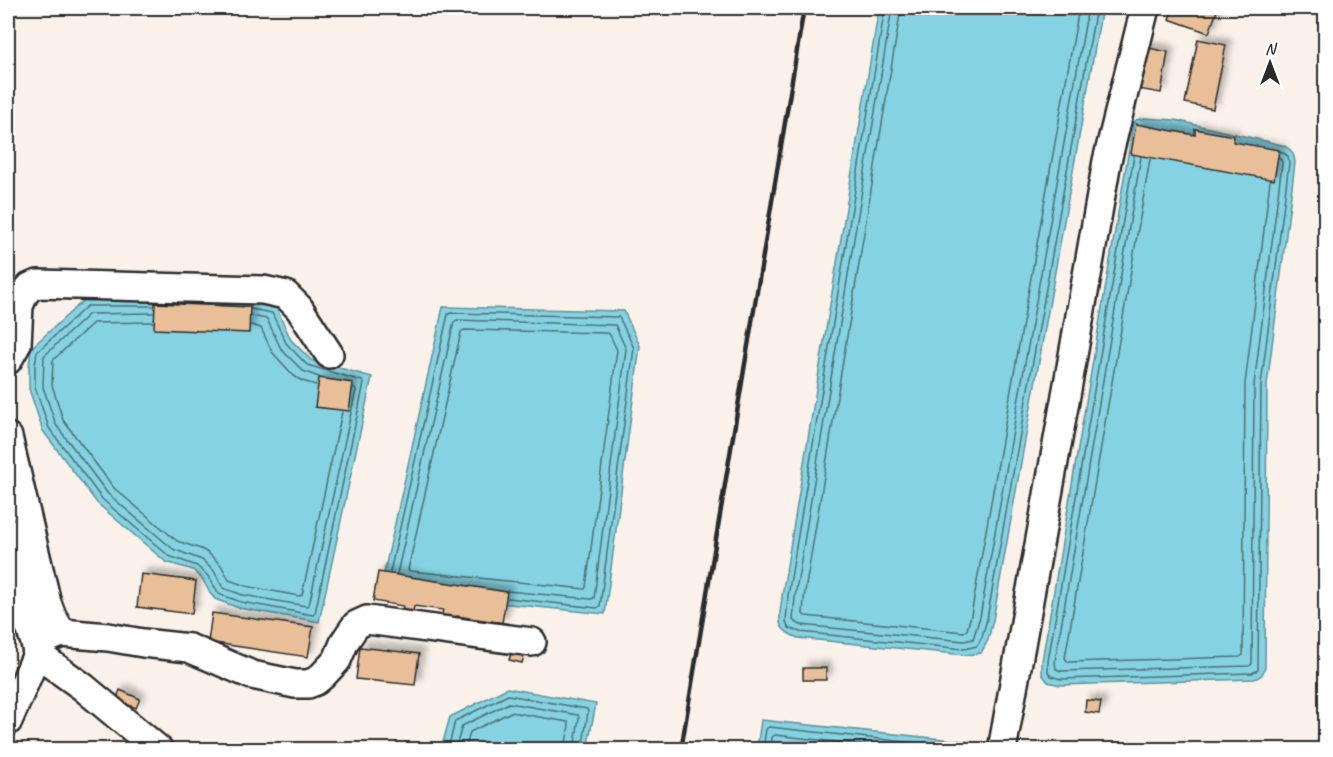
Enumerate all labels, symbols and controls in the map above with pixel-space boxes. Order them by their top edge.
north arrow [1240,33,1300,93]
text: N [1265,39,1278,59]

